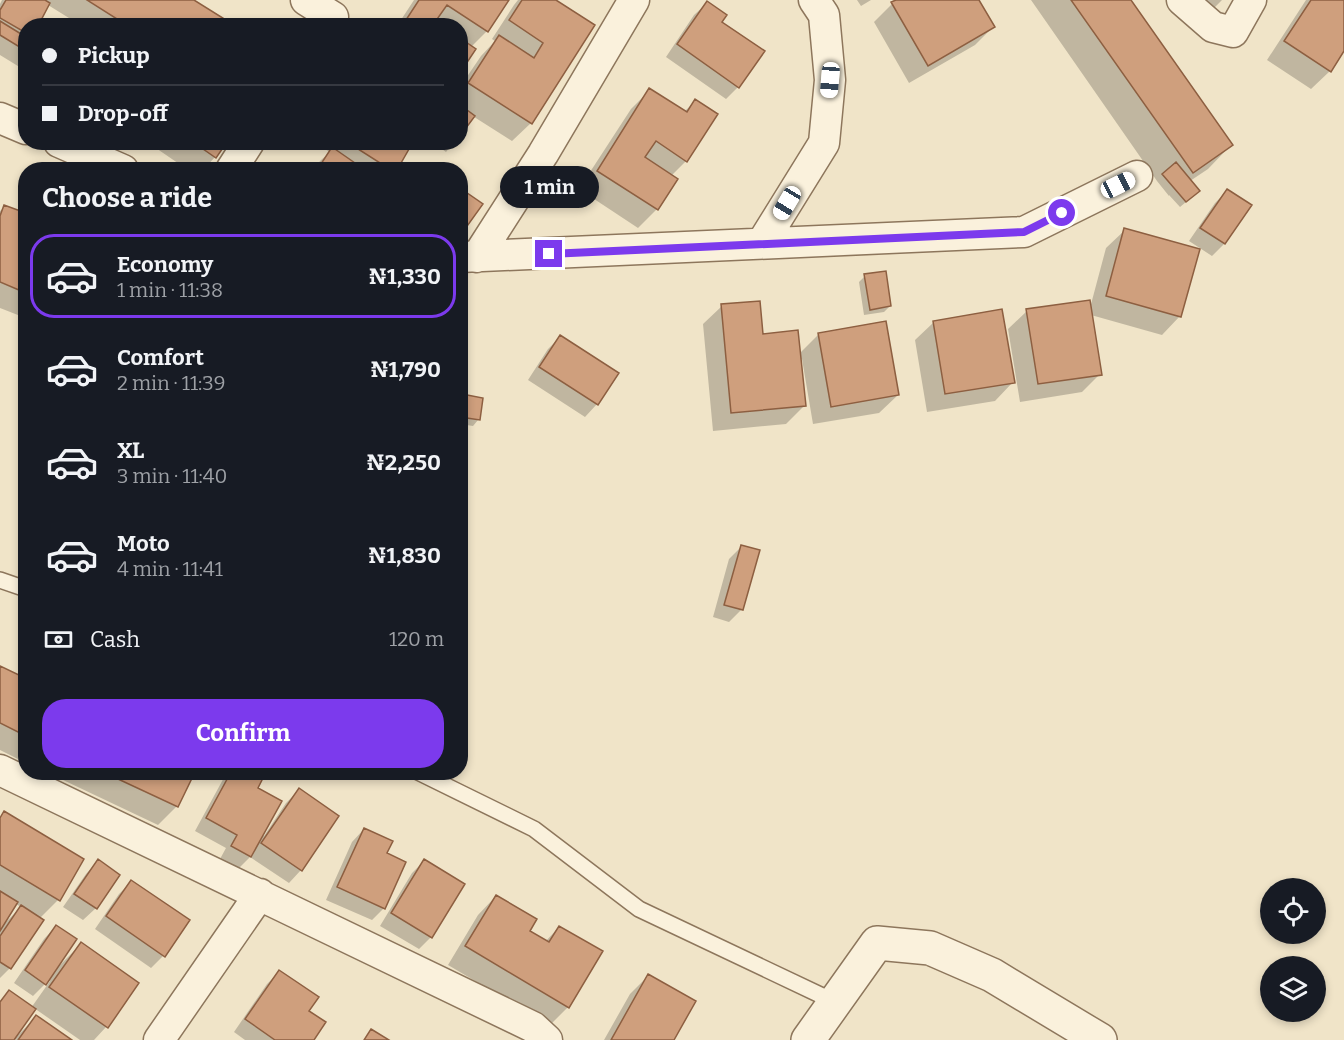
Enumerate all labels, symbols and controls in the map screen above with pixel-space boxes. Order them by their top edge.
text: Pickup [78,42,150,69]
car [819,61,841,99]
text: Drop-off [78,100,168,127]
callout: 1 min [500,167,598,209]
car [1098,169,1138,201]
text: 1 min [524,175,575,199]
text: Choose a ride [42,182,212,214]
car [770,183,804,223]
route start [1048,199,1075,226]
route end [535,240,562,267]
icon: car [45,249,99,303]
text: Economy [117,251,213,278]
text: ₦1,330 [369,263,441,290]
text: 1 min · 11:38 [117,278,223,302]
icon: car [45,342,99,396]
text: Comfort [117,344,204,371]
text: ₦1,790 [370,356,441,383]
text: 2 min · 11:39 [117,371,225,395]
icon: car [45,435,99,489]
text: XL [117,437,144,464]
text: ₦2,250 [366,449,441,476]
text: 3 min · 11:40 [117,464,227,488]
icon: car [45,528,99,582]
text: Moto [117,530,170,557]
text: ₦1,830 [368,542,441,569]
text: 4 min · 11:41 [117,557,223,581]
icon: cash [42,623,75,656]
text: Cash [90,626,140,653]
text: 120 m [389,627,444,651]
button: Confirm [42,699,444,768]
map controls [1260,878,1326,1022]
button: locate [1260,878,1326,944]
button: layers [1260,956,1326,1022]

